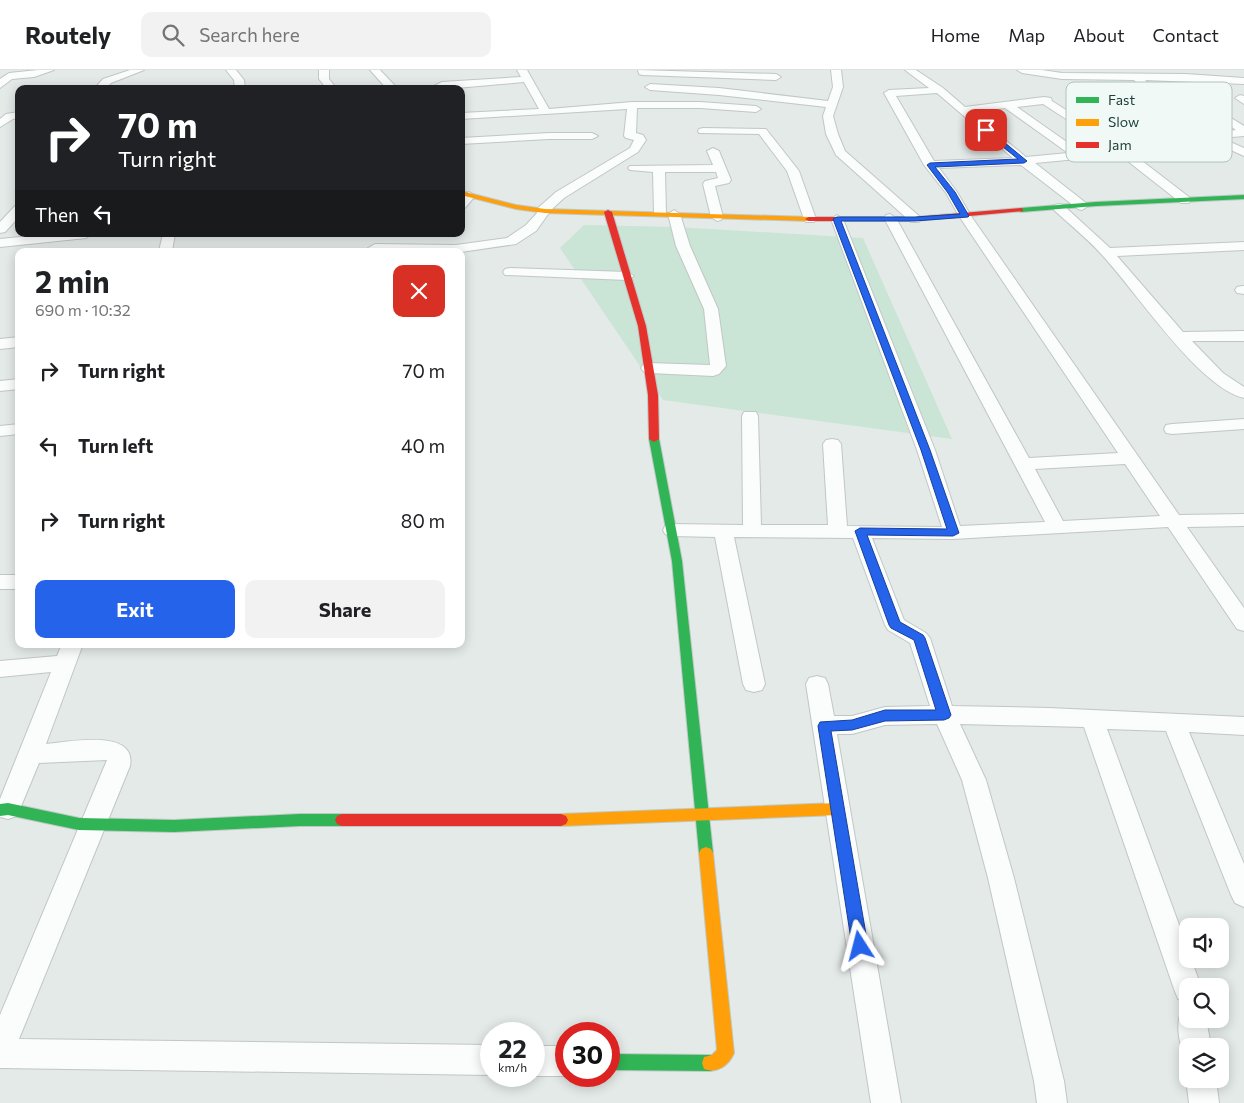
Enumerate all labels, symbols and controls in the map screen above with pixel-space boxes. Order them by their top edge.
search box [141,12,491,57]
text: Routely [25,20,111,49]
icon: search [159,21,187,49]
text: Search here [199,23,300,46]
text: Home [931,24,980,46]
text: Map [1008,24,1045,46]
text: About [1073,24,1125,46]
text: Contact [1153,24,1219,46]
legend [1066,82,1232,162]
text: Fast [1108,91,1135,108]
text: 70 m [118,102,198,145]
icon: right [35,105,100,170]
pin [965,109,1007,151]
text: Slow [1108,113,1139,130]
icon: arrive [972,116,1000,144]
text: Jam [1108,136,1132,153]
text: Turn right [118,145,216,172]
icon: left [89,200,117,228]
text: Then [35,203,79,226]
text: 2 min [35,262,110,299]
button: close [393,265,445,317]
text: 690 m · 10:32 [35,300,131,319]
icon: right [35,357,63,385]
text: Turn right [78,359,165,382]
text: 70 m [402,359,445,382]
icon: left [35,432,63,460]
text: Turn left [78,434,153,457]
text: 40 m [401,434,445,457]
icon: right [35,507,63,535]
text: Turn right [78,509,165,532]
text: 80 m [401,509,445,532]
button: Exit [35,580,235,638]
button: Share [245,580,445,638]
map controls [1179,918,1229,1088]
button: sound [1179,918,1229,968]
position arrow [833,919,885,971]
button: search [1179,978,1229,1028]
speed limit sign: 30 [555,1022,620,1087]
text: 22 [498,1033,527,1063]
button: layers [1179,1038,1229,1088]
text: km/h [498,1060,527,1074]

